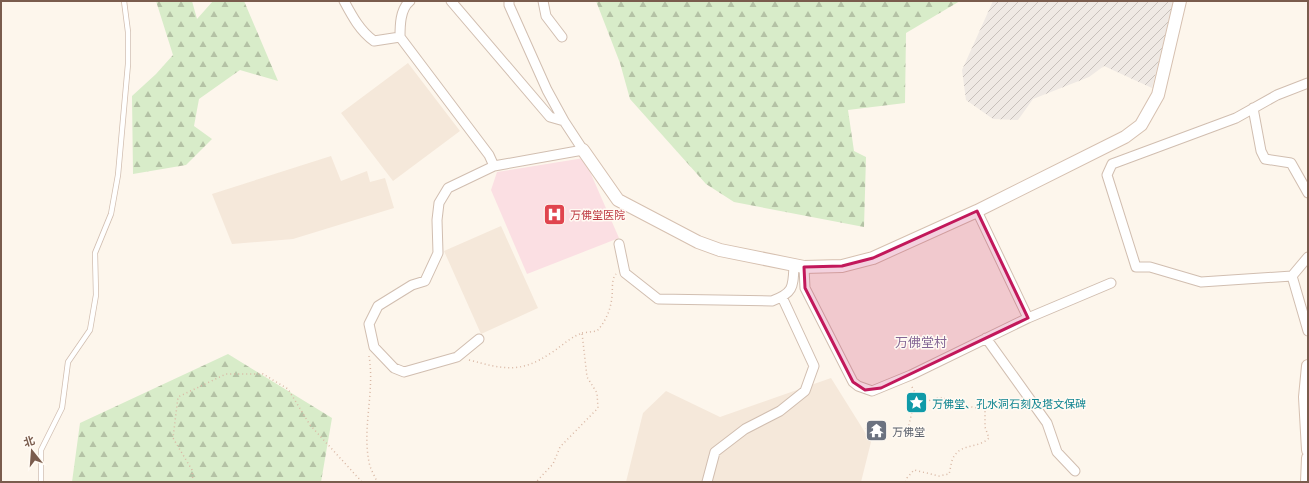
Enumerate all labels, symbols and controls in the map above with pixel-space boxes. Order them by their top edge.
hospital icon: 万佛堂医院 [542,201,568,227]
place label: 万佛堂医院 [570,208,625,221]
district label: 万佛堂村 [895,334,947,350]
place icon: 万佛堂、孔水洞石刻及塔文保碑 [903,390,929,416]
place label: 万佛堂、孔水洞石刻及塔文保碑 [932,397,1086,410]
temple icon: 万佛堂 [863,418,889,444]
place label: 万佛堂 [892,425,925,438]
north arrow [12,431,52,471]
text: 北 [22,433,36,449]

